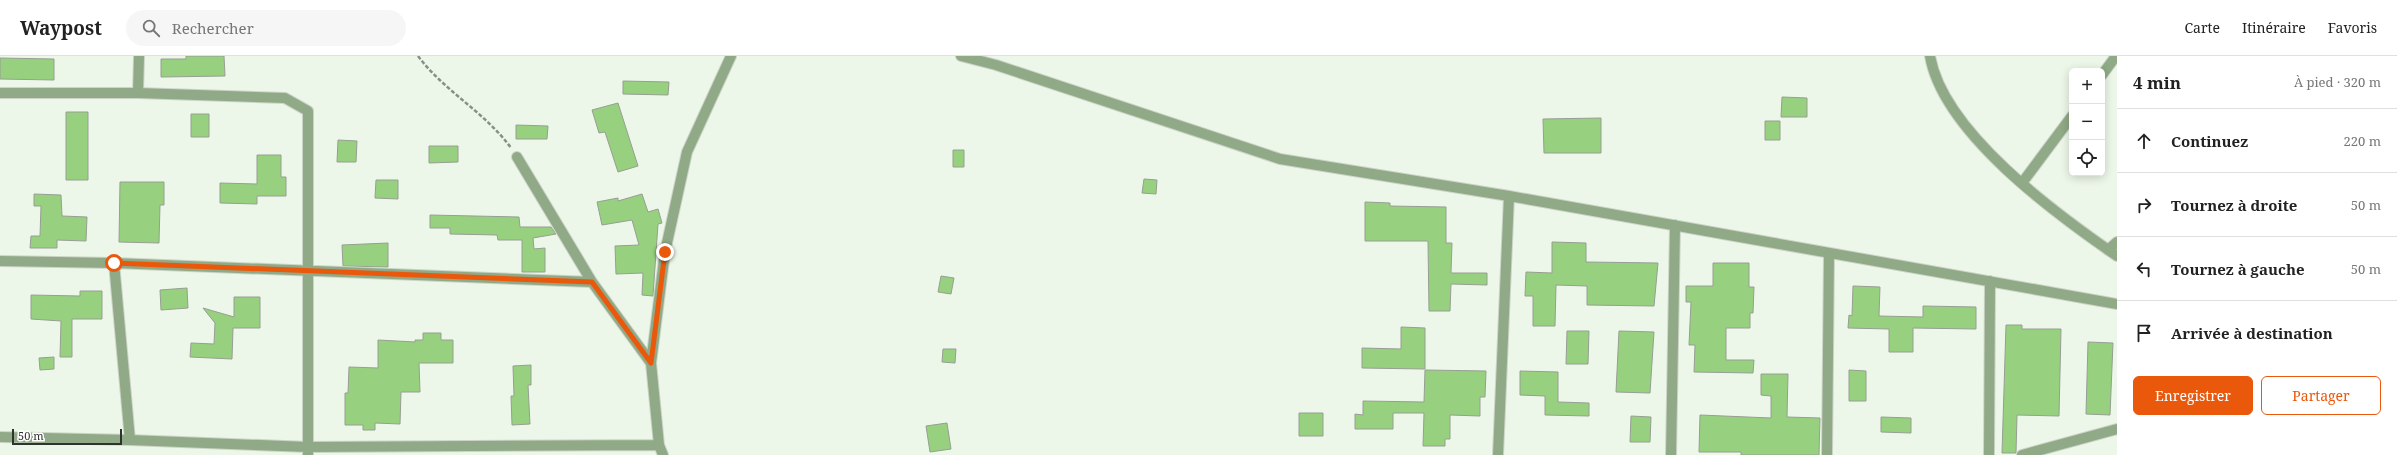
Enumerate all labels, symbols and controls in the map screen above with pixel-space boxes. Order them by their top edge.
search box [126,10,406,46]
text: Waypost [20,15,102,41]
icon: search [140,17,162,39]
text: Rechercher [172,18,254,38]
text: Carte [2185,18,2220,37]
text: Itinéraire [2242,18,2306,37]
text: Favoris [2328,18,2377,37]
map controls [2069,68,2105,176]
button: + [2069,68,2105,104]
text: 4 min [2133,71,2181,94]
text: À pied · 320 m [2294,73,2381,91]
button: − [2069,104,2105,140]
icon: ahead [2133,130,2155,152]
text: Continuez [2171,131,2248,151]
text: 220 m [2344,132,2381,150]
button: locate [2069,140,2105,176]
icon: right [2133,194,2155,216]
text: Tournez à droite [2171,195,2297,215]
text: 50 m [2351,196,2381,214]
route end [656,243,674,261]
route start [105,254,123,272]
icon: left [2133,258,2155,280]
text: Tournez à gauche [2171,259,2305,279]
text: 50 m [2351,260,2381,278]
icon: arrive [2133,322,2155,344]
text: Arrivée à destination [2171,323,2333,343]
button: Enregistrer [2133,376,2253,415]
button: Partager [2261,376,2381,415]
scale bar [12,427,122,446]
text: 50 m [18,428,44,443]

